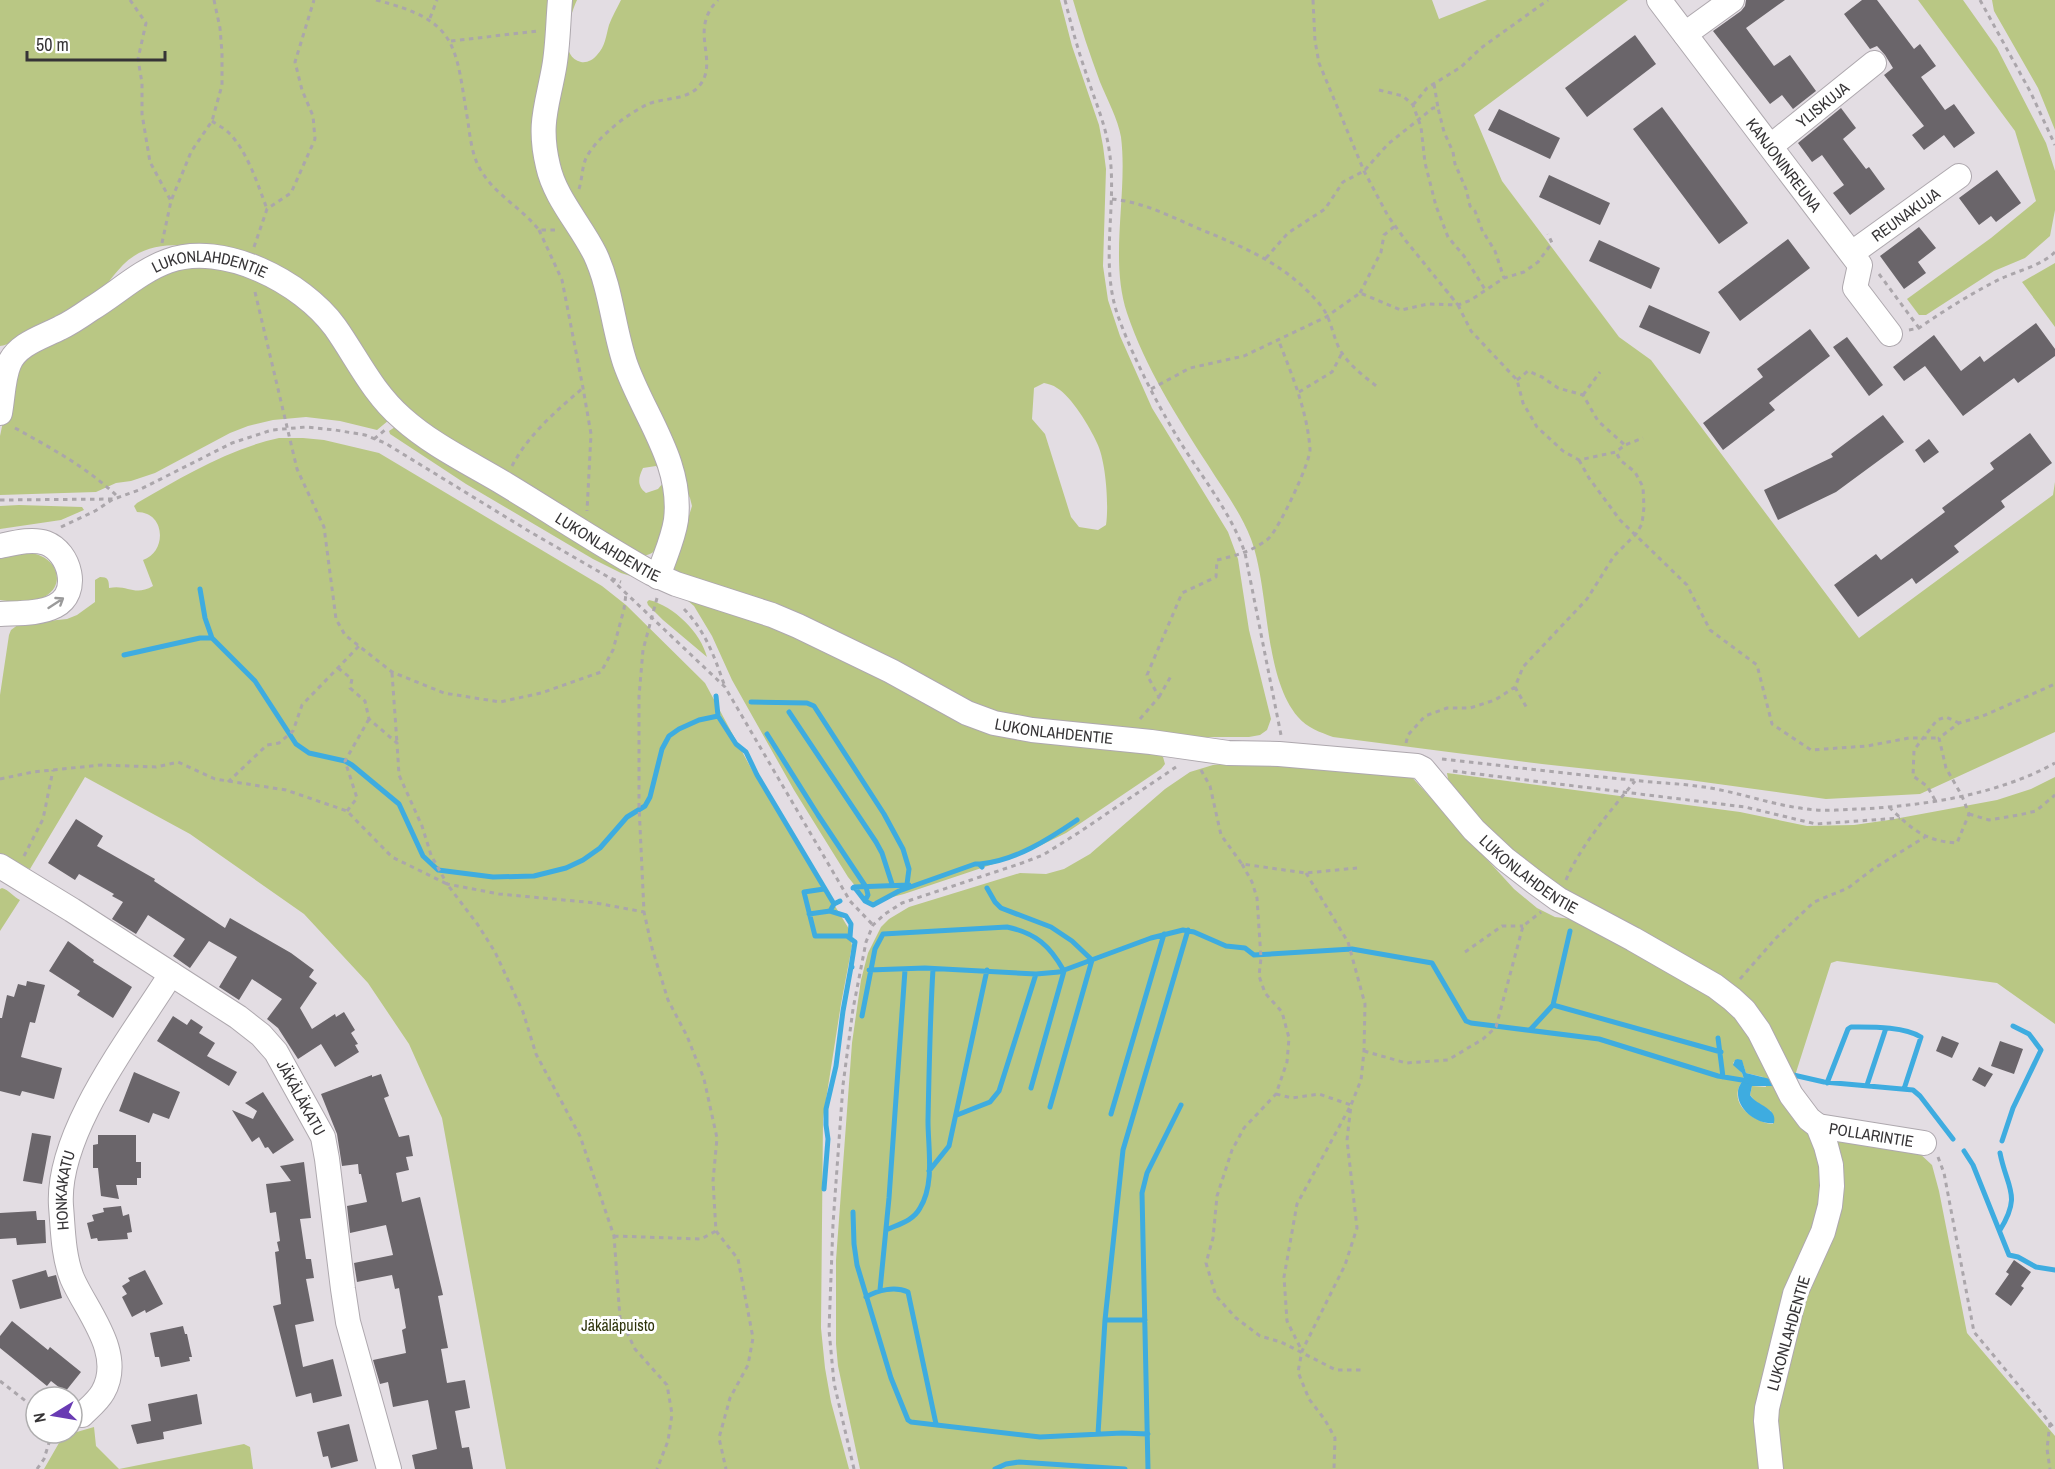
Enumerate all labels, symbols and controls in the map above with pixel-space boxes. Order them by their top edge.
scale bar [27,24,165,62]
text: 50 m [36,32,69,57]
street label: YLISKUJA [1791,76,1854,133]
street label: KANJONINREUNA [1741,113,1827,217]
street label: REUNAKUJA [1867,182,1944,247]
street label: LUKONLAHDENTIE [148,245,272,283]
street label: LUKONLAHDENTIE [551,507,664,587]
one-way arrow [48,597,65,610]
street label: LUKONLAHDENTIE [993,712,1114,749]
street label: LUKONLAHDENTIE [1475,830,1582,919]
street label: JÄKÄLÄKATU [272,1056,331,1139]
street label: POLLARINTIE [1827,1117,1915,1152]
street label: HONKAKATU [50,1147,80,1231]
street label: LUKONLAHDENTIE [1761,1273,1815,1393]
park label: Jäkäläpuisto [581,1314,655,1336]
north arrow [24,1385,84,1445]
text: N [28,1411,51,1425]

